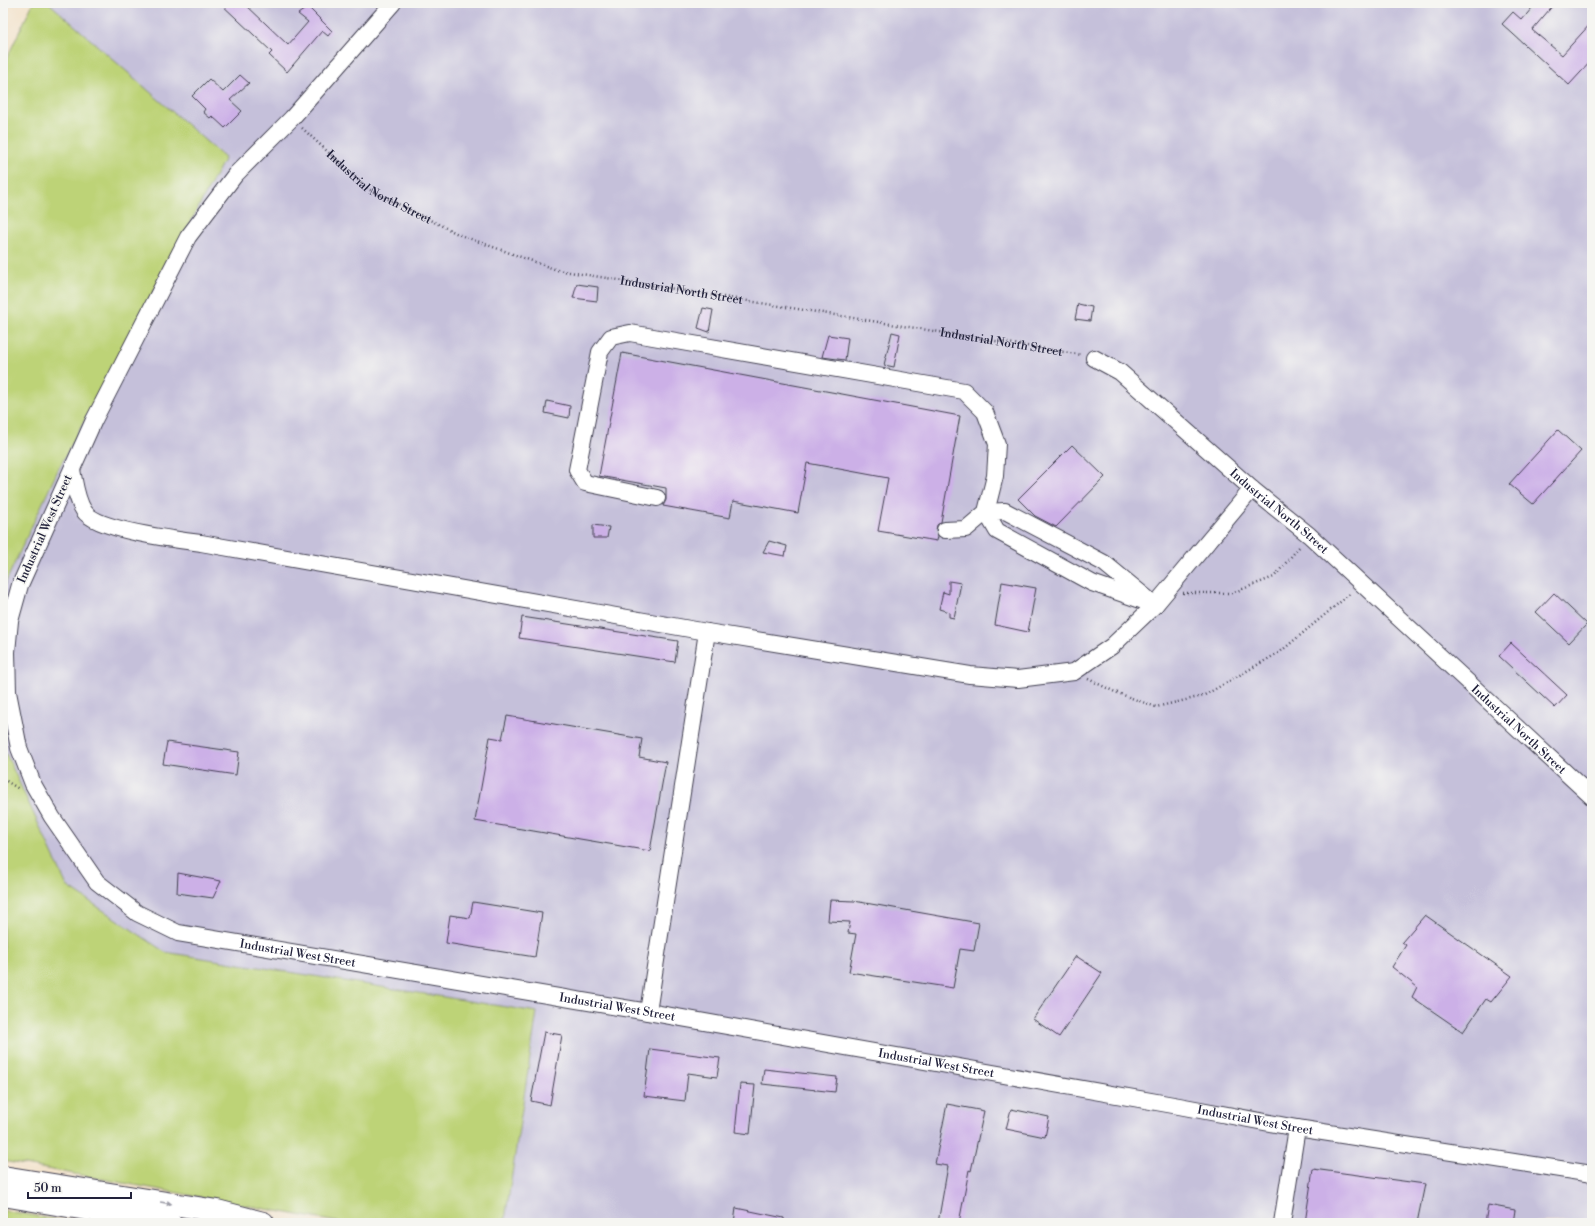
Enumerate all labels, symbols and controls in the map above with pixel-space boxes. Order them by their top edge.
street label: Industrial North Street [323,147,435,227]
street label: Industrial North Street [619,273,745,308]
street label: Industrial North Street [939,325,1065,359]
street label: Industrial North Street [1227,465,1332,557]
street label: Industrial West Street [14,472,76,586]
street label: Industrial North Street [1468,681,1570,777]
street label: Industrial West Street [239,936,358,970]
street label: Industrial West Street [558,990,677,1024]
street label: Industrial West Street [877,1045,996,1081]
street label: Industrial West Street [1196,1102,1315,1138]
scale bar [28,1174,131,1200]
text: 50 m [34,1181,62,1196]
one-way arrow [160,1200,172,1206]

